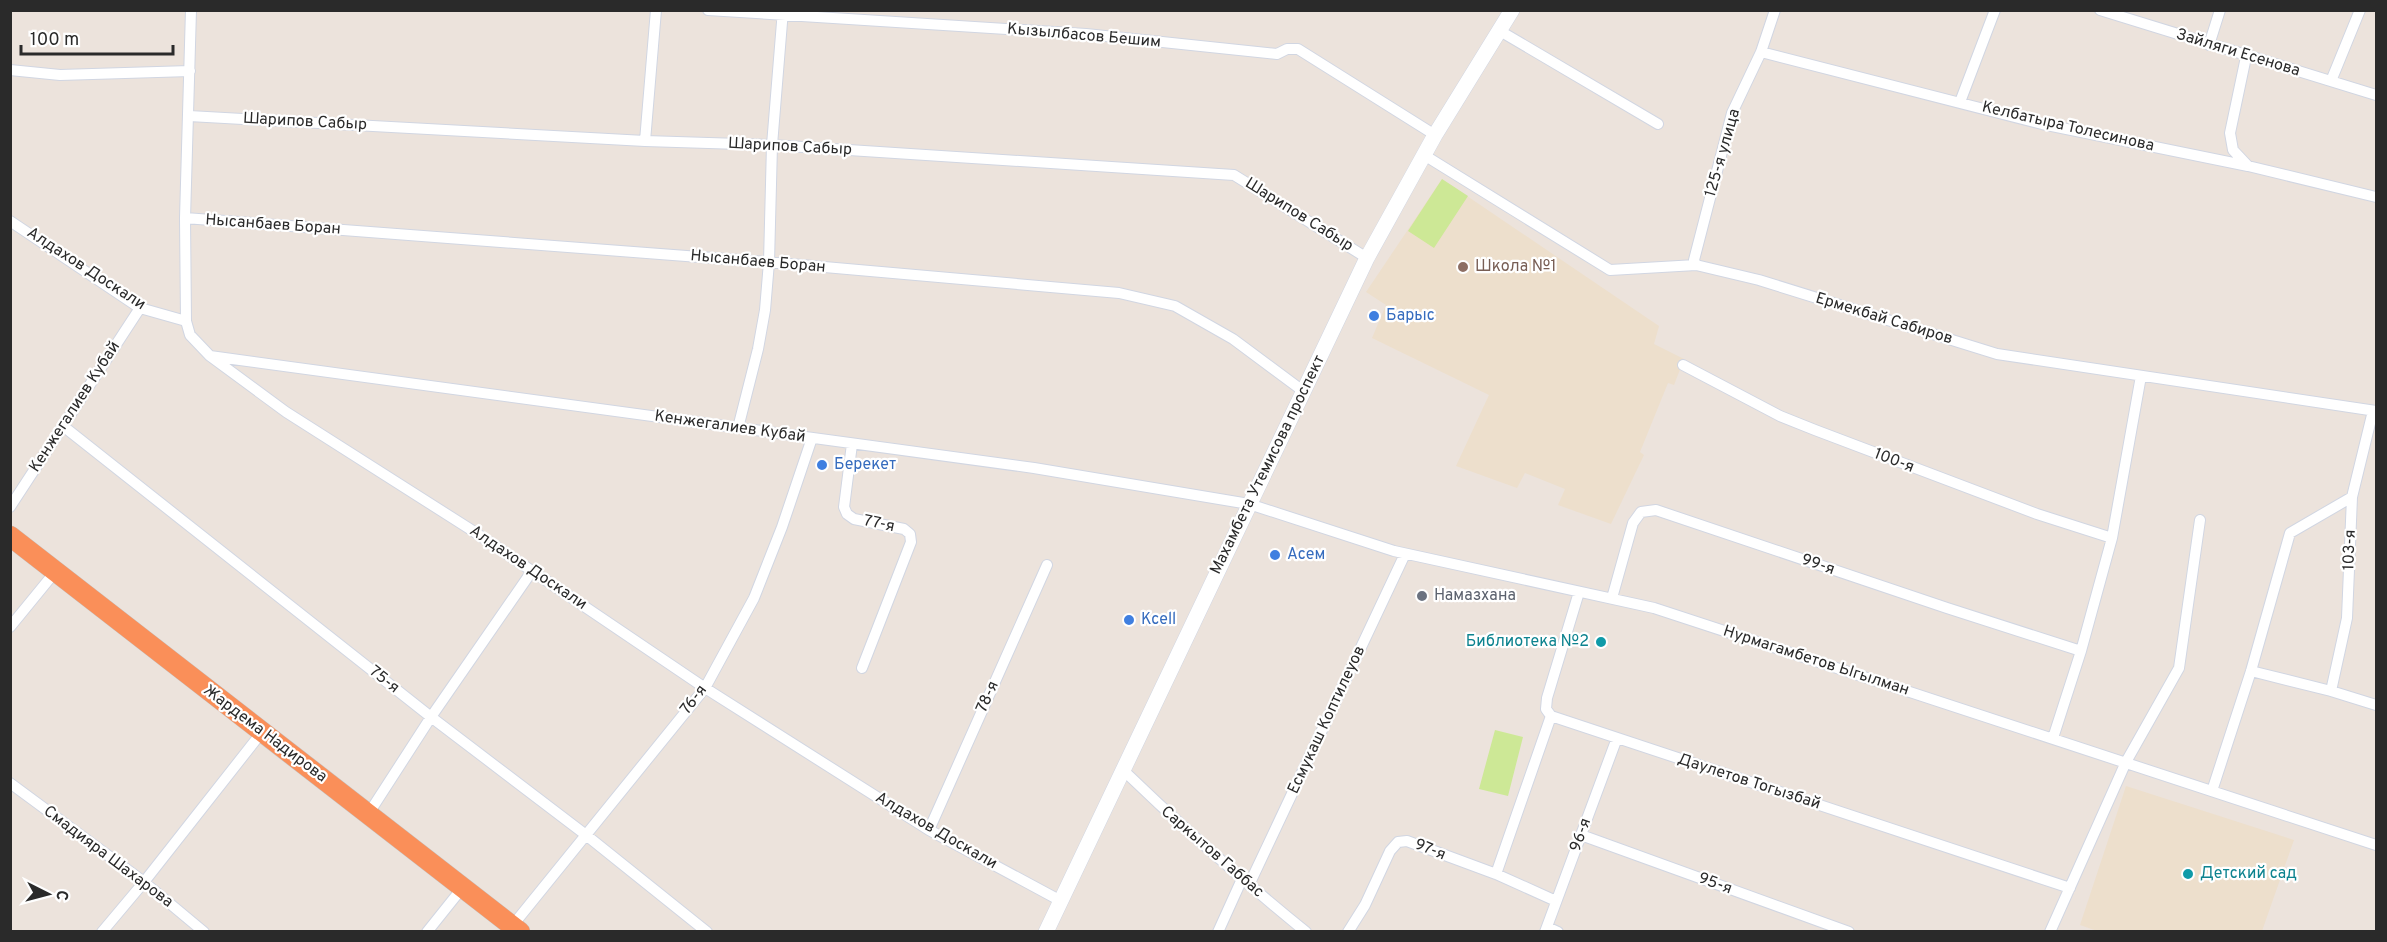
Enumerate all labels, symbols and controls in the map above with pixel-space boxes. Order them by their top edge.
scale bar [21,18,172,56]
street label: Кызылбасов Бешим [1006,19,1162,53]
street label: Зайляги Есенова [2174,25,2302,81]
text: 100 m [30,29,79,52]
street label: Келбатыра Толесинова [1980,97,2156,157]
street label: 125-я улица [1701,107,1745,199]
street label: Шарипов Сабыр [242,109,368,135]
street label: Шарипов Сабыр [727,134,853,160]
street label: Шарипов Сабыр [1241,174,1357,256]
street label: Нысанбаев Боран [205,210,341,240]
street label: Алдахов Доскали [23,223,149,315]
street label: Нысанбаев Боран [689,246,827,278]
place label: Школа №1 [1475,257,1556,277]
marker: Школа №1 [1456,260,1470,274]
street label: Ермекбай Сабиров [1813,289,1955,349]
place label: Барыс [1386,306,1435,326]
marker: Барыс [1367,309,1381,323]
street label: Кенжегалиев Кубай [25,338,125,476]
street label: Махамбета Утемисова проспект [1206,352,1330,578]
street label: Кенжегалиев Кубай [653,407,807,447]
street label: 100-я [1871,444,1917,478]
place label: Берекет [834,455,896,475]
marker: Берекет [815,458,829,472]
street label: 77-я [861,511,897,537]
street label: Алдахов Доскали [465,521,591,615]
street label: 103-я [2339,529,2361,571]
place label: Асем [1287,545,1325,565]
marker: Асем [1268,548,1282,562]
street label: 99-я [1799,550,1837,580]
place label: Намазхана [1434,586,1516,606]
marker: Намазхана [1415,589,1429,603]
place label: Kcell [1141,610,1176,630]
marker: Kcell [1122,613,1136,627]
street label: Нурмагамбетов Ыгылман [1720,621,1912,701]
place label: Библиотека №2 [1466,632,1589,652]
marker: Библиотека №2 [1594,635,1608,649]
street label: Есмукаш Коптилеуов [1284,643,1370,797]
street label: 75-я [365,662,403,698]
street label: 78-я [972,678,1004,716]
street label: Жардема Надирова [199,681,331,787]
street label: 76-я [676,681,712,719]
street label: Даулетов Тогызбай [1675,749,1823,815]
street label: Алдахов Доскали [871,788,1001,874]
street label: Смадияра Шахарова [39,802,177,912]
street label: Саркытов Габбас [1156,802,1268,902]
street label: 96-я [1566,816,1596,854]
street label: 97-я [1412,835,1448,865]
north arrow [18,864,78,924]
place label: Детский сад [2200,864,2297,884]
marker: Детский сад [2181,867,2195,881]
street label: 95-я [1695,869,1735,899]

